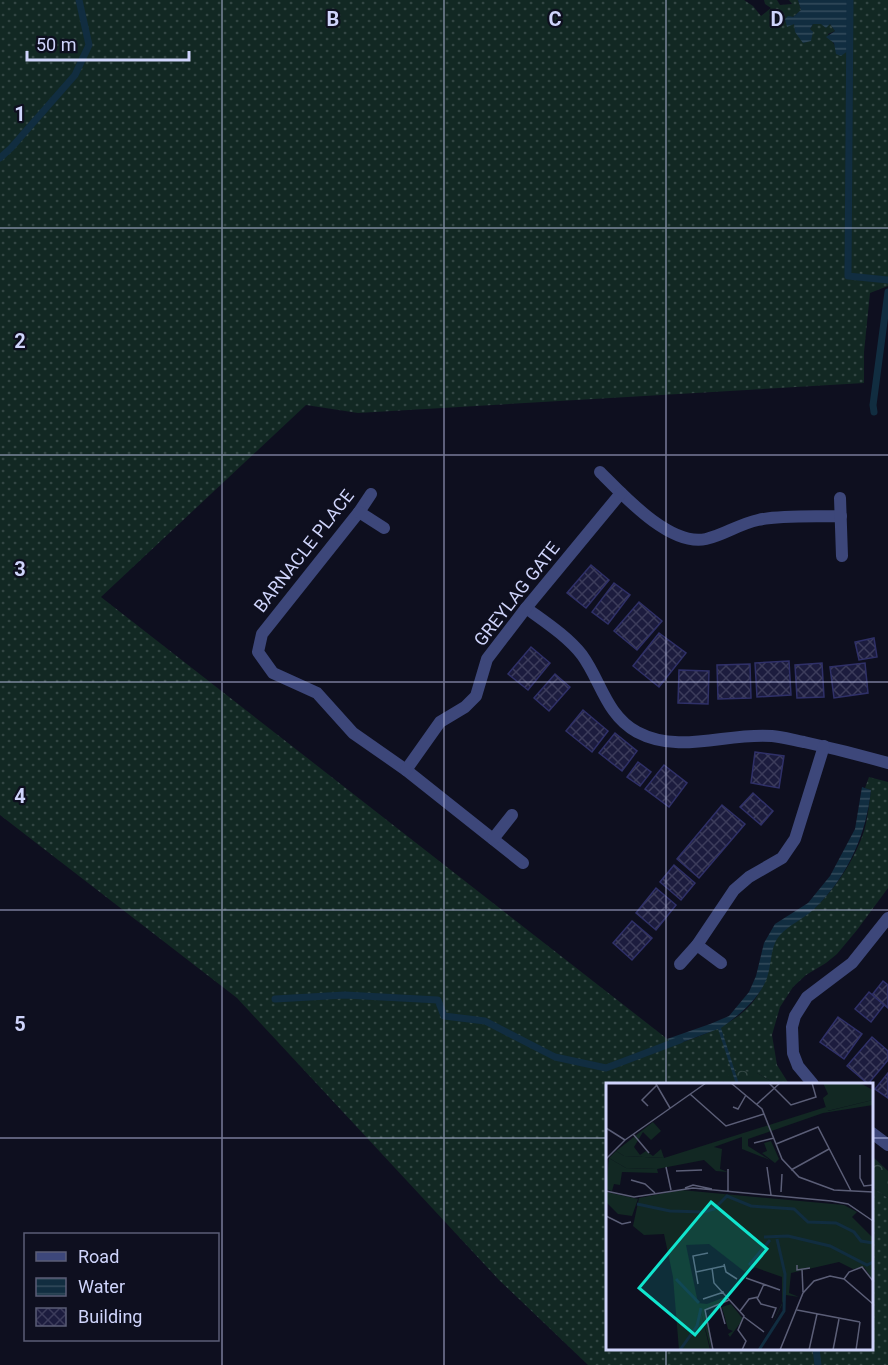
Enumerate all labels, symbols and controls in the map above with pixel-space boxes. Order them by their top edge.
text: B [327,7,339,31]
text: C [548,7,562,31]
text: D [771,7,784,31]
scale bar [27,24,189,62]
text: 50 m [36,34,76,55]
text: 1 [14,102,26,126]
text: 2 [14,329,26,353]
street label: BARNACLE PLACE [249,485,358,616]
street label: GREYLAG GATE [469,537,564,650]
text: 3 [14,557,26,581]
text: 4 [14,784,26,808]
text: 5 [14,1012,26,1036]
inset map [606,1083,873,1350]
legend [24,1233,219,1341]
text: Road [78,1246,119,1267]
text: Water [78,1276,125,1297]
text: Building [78,1306,142,1327]

